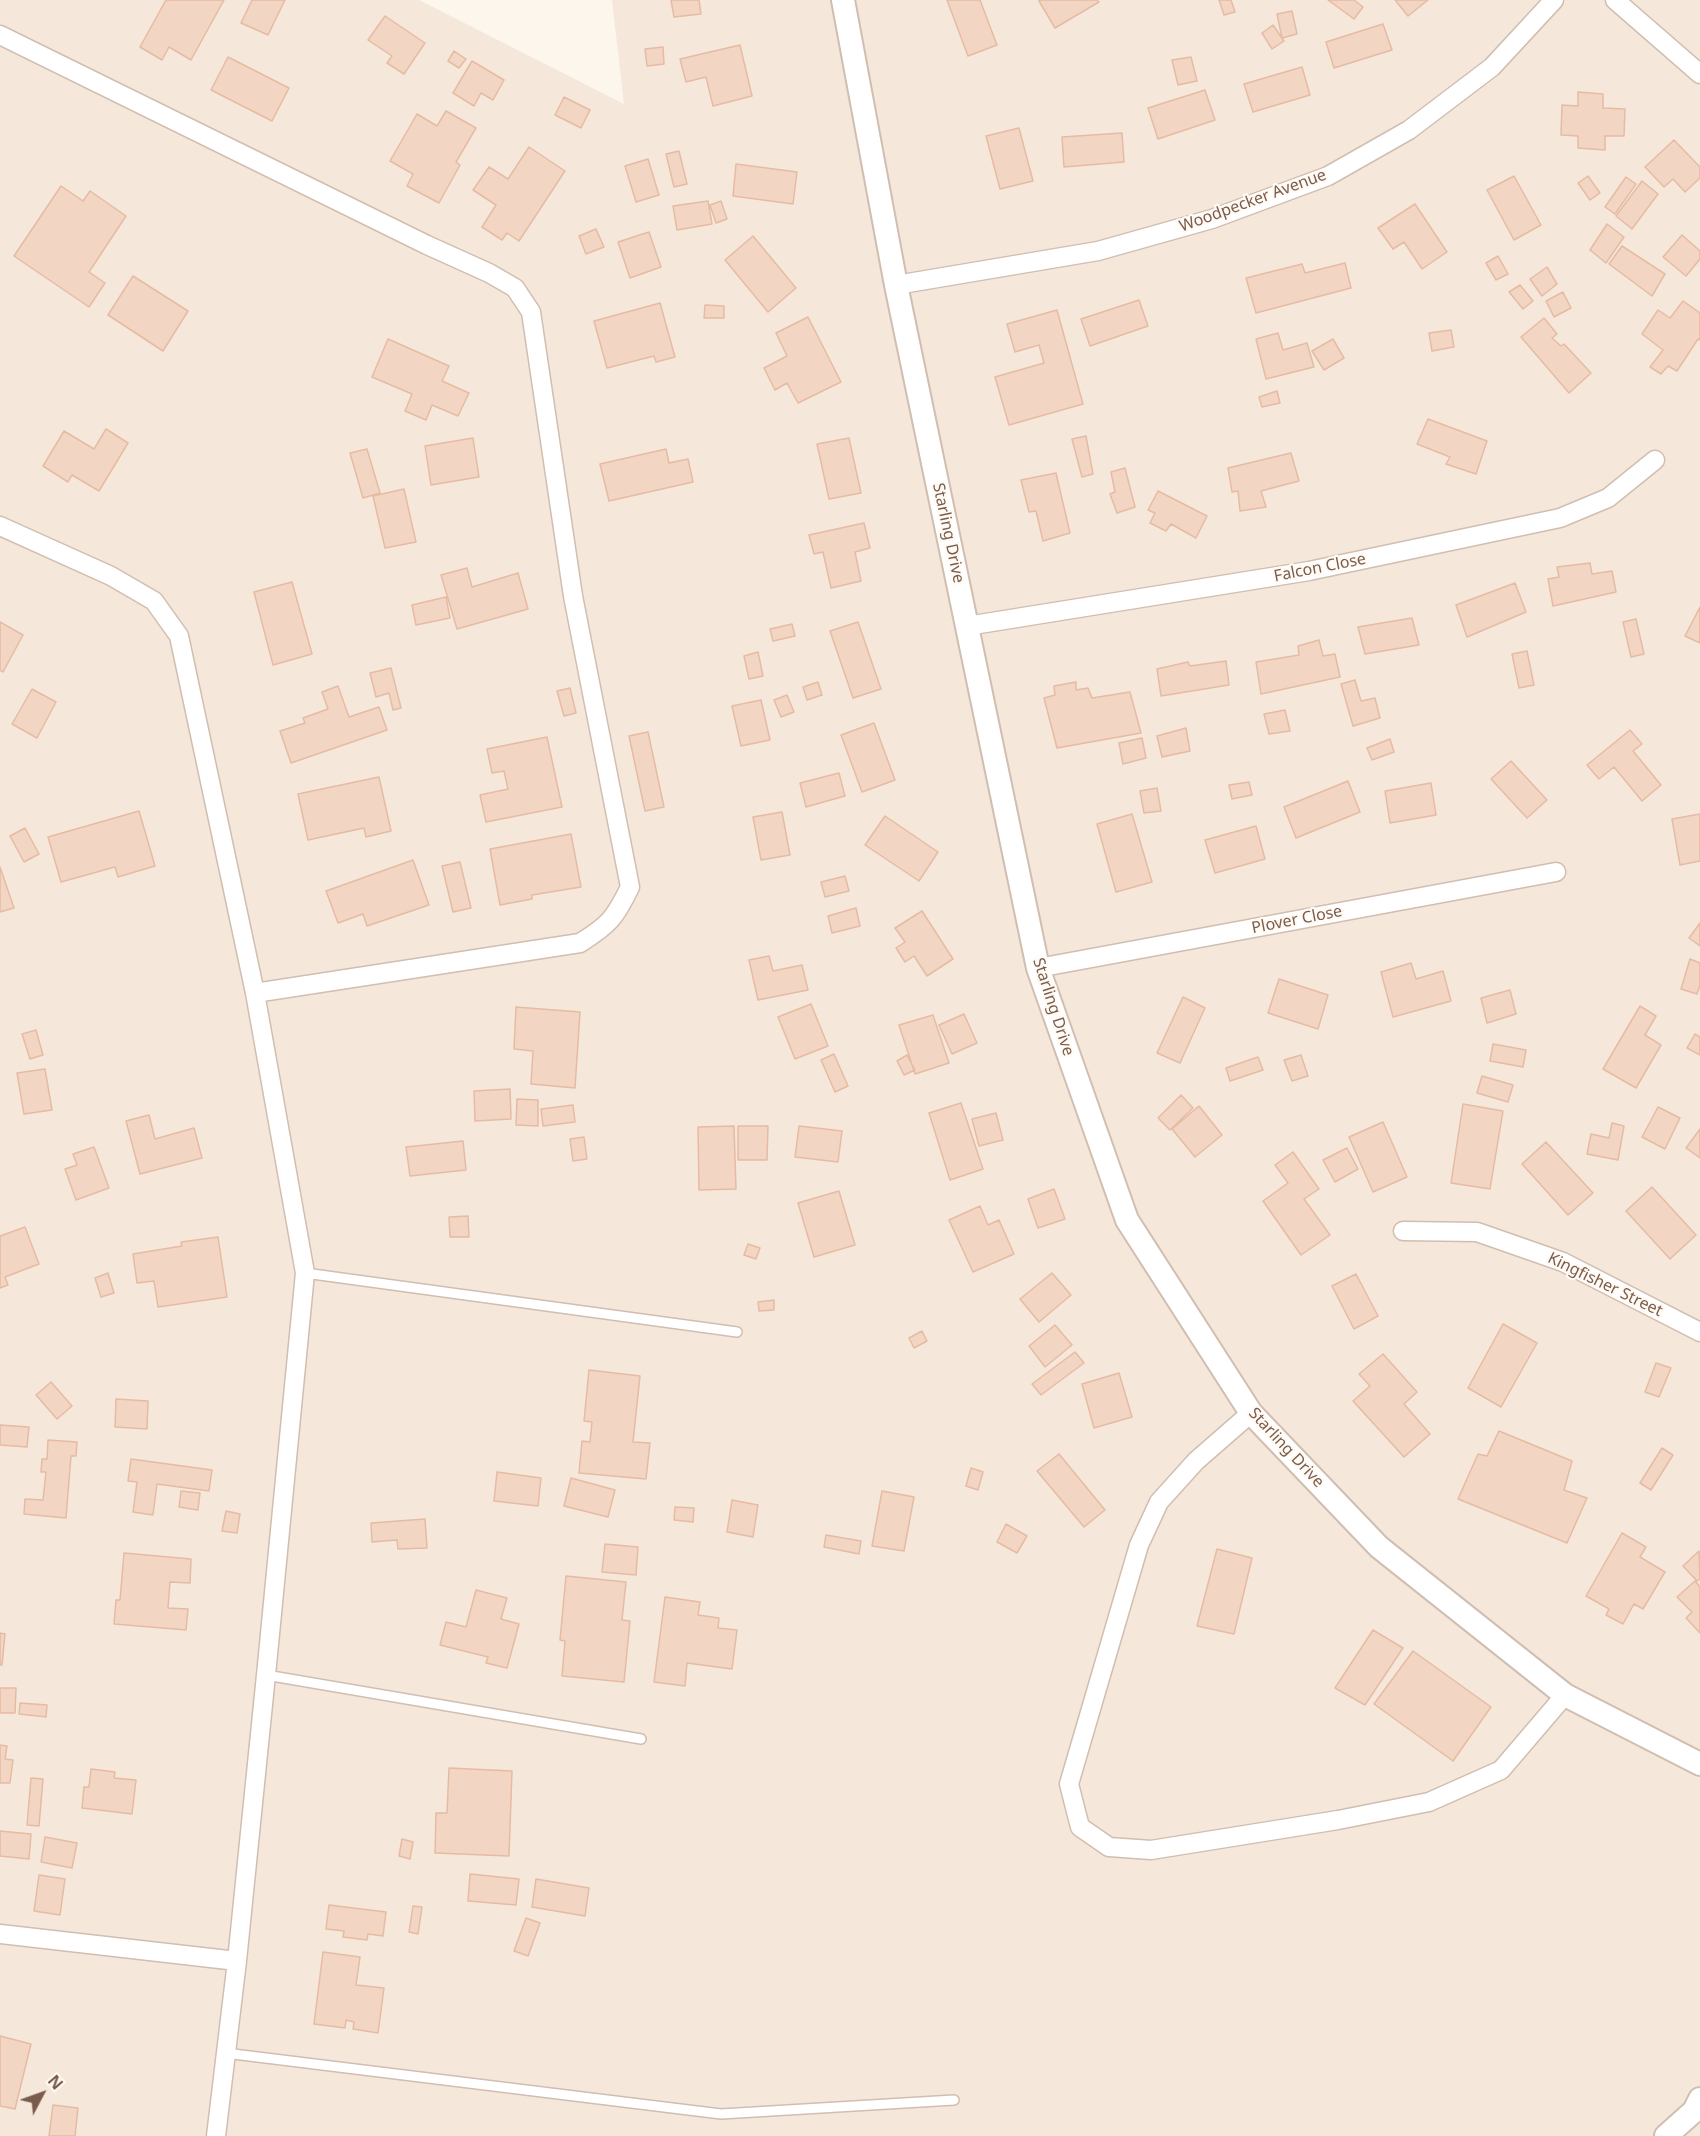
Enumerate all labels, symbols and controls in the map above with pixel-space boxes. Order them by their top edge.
street label: Woodpecker Avenue [1177,166,1329,236]
street label: Starling Drive [928,481,968,585]
street label: Falcon Close [1272,550,1368,586]
street label: Plover Close [1250,902,1344,938]
street label: Starling Drive [1028,956,1078,1058]
street label: Kingfisher Street [1544,1249,1666,1321]
street label: Starling Drive [1244,1404,1328,1492]
north arrow [12,2064,72,2124]
text: N [43,2070,68,2094]

